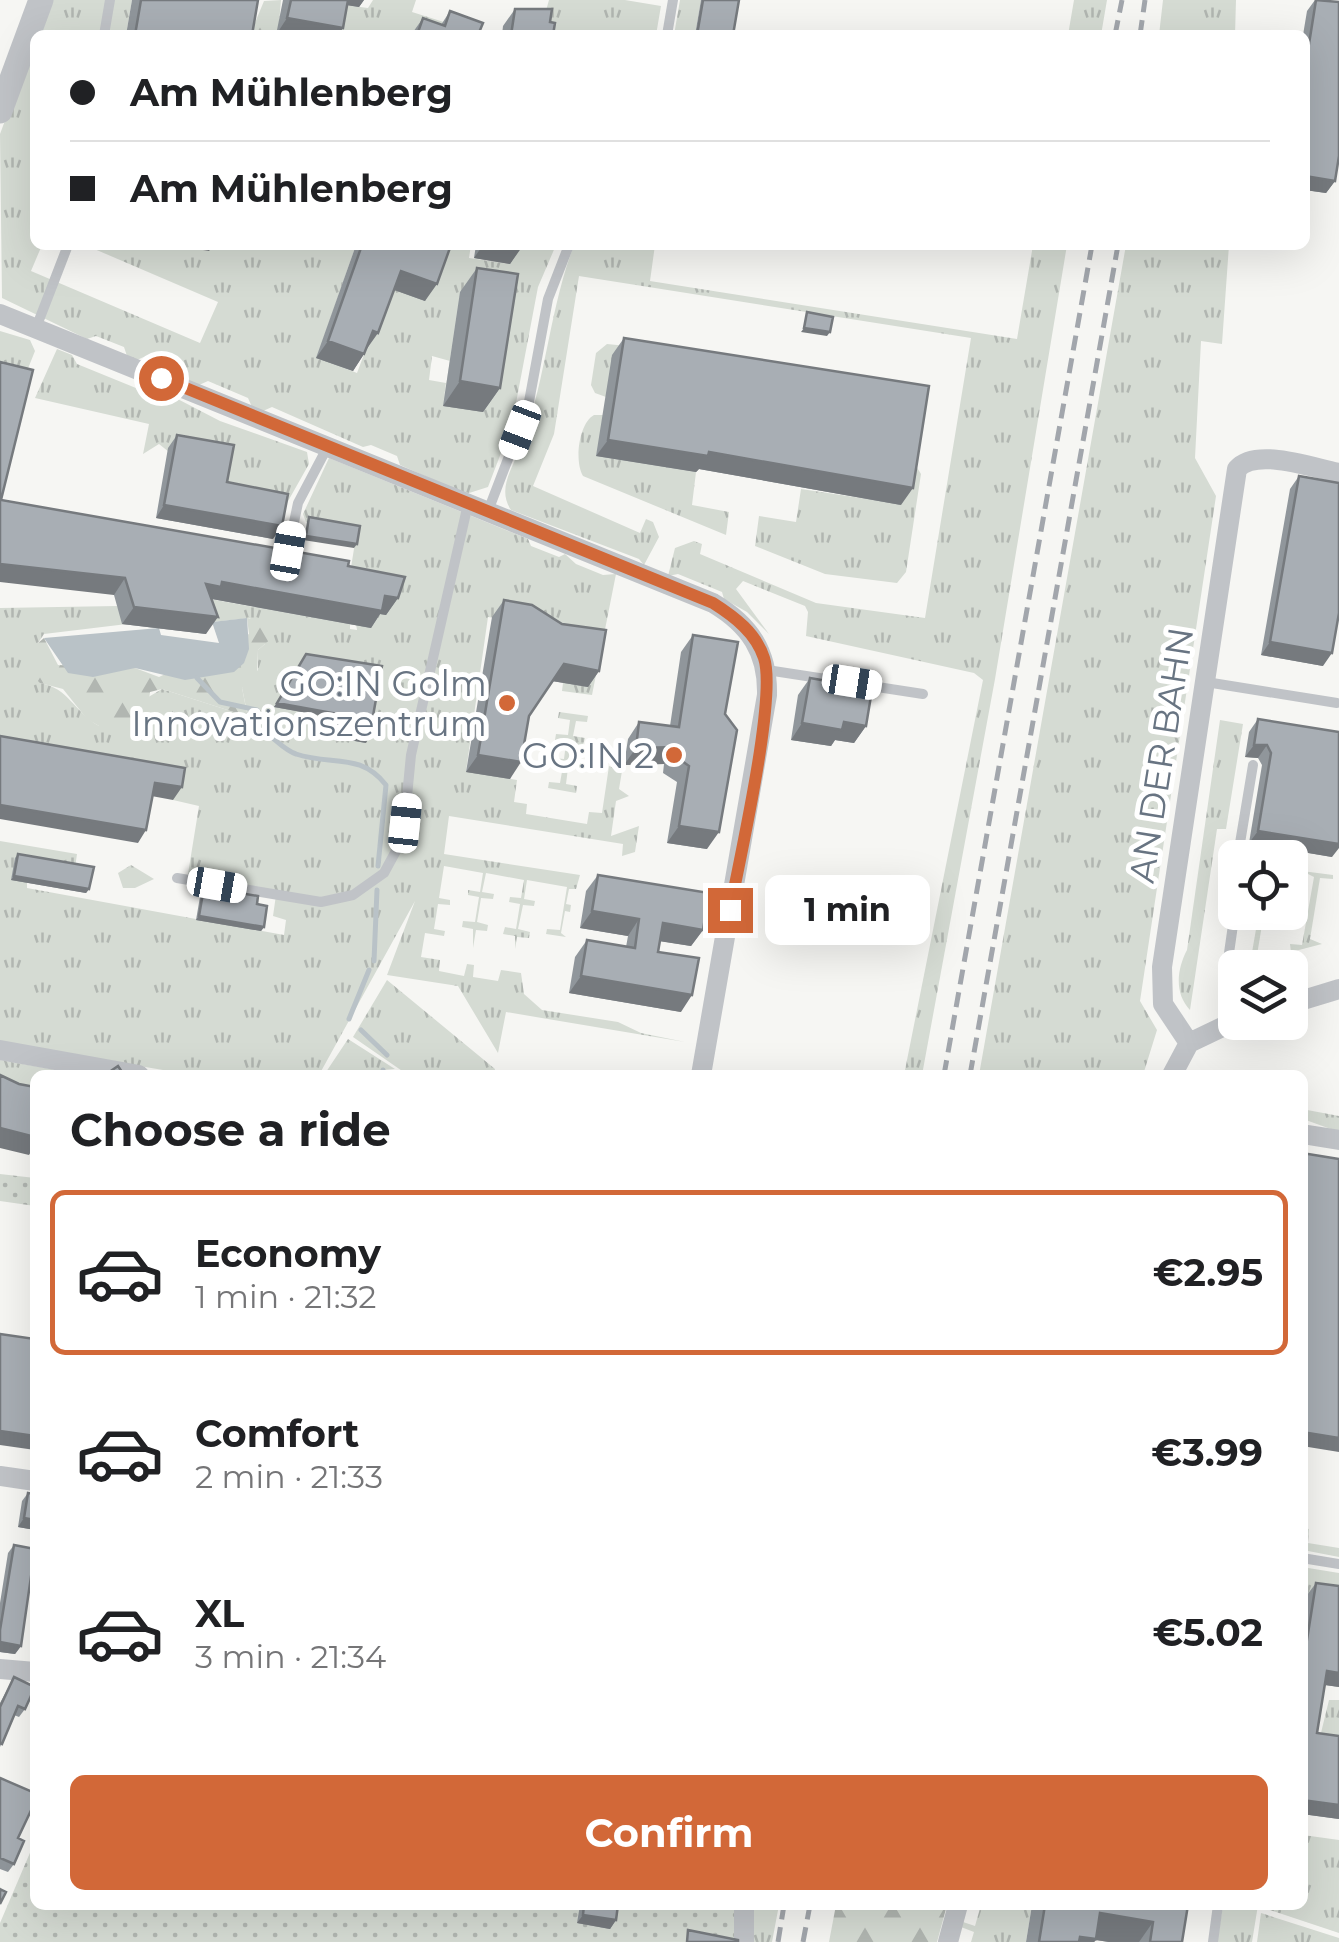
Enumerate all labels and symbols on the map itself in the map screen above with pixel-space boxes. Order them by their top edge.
route start [139,356,184,401]
car [495,397,545,463]
car [268,519,308,583]
street label: AN DER BAHN [1120,624,1202,886]
place label: GO:IN Golm Innovationszentrum [131,662,487,745]
car [820,662,884,702]
marker: GO:IN Golm Innovationszentrum [496,692,518,714]
place label: GO:IN 2 [522,734,654,777]
marker: GO:IN 2 [663,744,685,766]
car [387,792,423,854]
car [185,865,249,905]
callout: 1 min [765,875,930,945]
route end [708,888,753,933]

